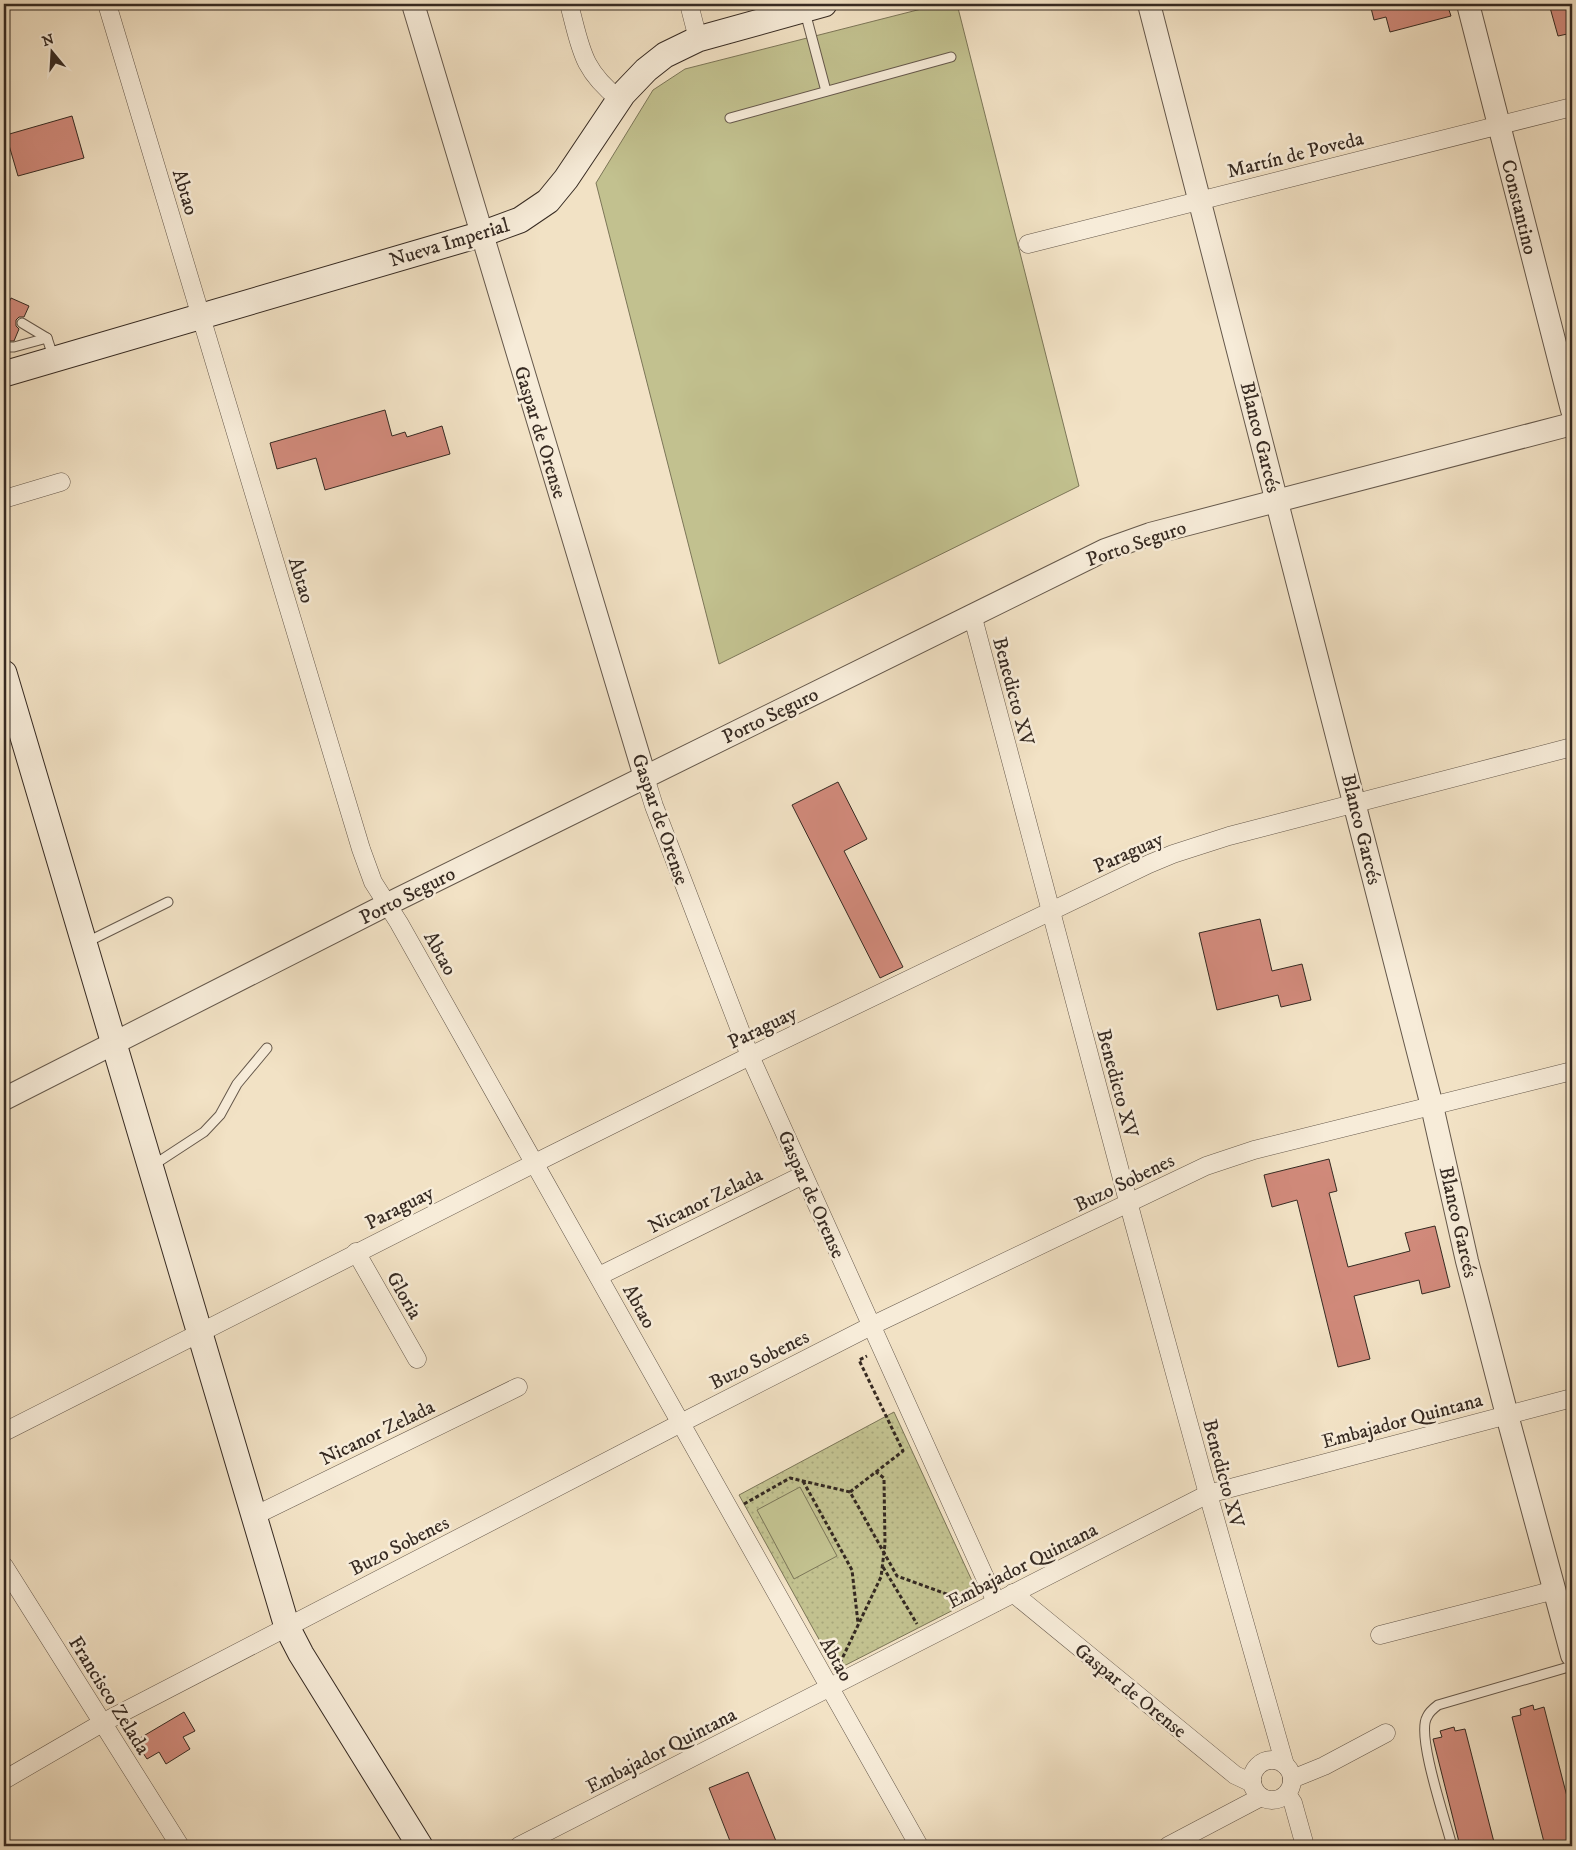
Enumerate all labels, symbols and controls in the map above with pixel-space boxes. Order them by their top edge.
north arrow [28,28,78,78]
text: N [40,30,57,51]
street label: Martín de Poveda [1225,126,1367,184]
street label: Constantino [1495,157,1542,257]
street label: Abtao [166,166,203,218]
street label: Nueva Imperial [386,213,512,274]
street label: Gaspar de Orense [508,363,572,502]
street label: Blanco Garcés [1234,379,1285,496]
street label: Porto Seguro [1083,516,1190,573]
street label: Abtao [282,554,319,606]
street label: Benedicto XV [986,635,1039,749]
street label: Porto Seguro [718,682,823,750]
street label: Gaspar de Orense [625,751,694,888]
street label: Blanco Garcés [1335,771,1386,888]
street label: Paraguay [1090,827,1168,880]
street label: Porto Seguro [356,862,460,931]
street label: Abtao [417,927,462,980]
street label: Paraguay [724,1001,802,1056]
street label: Benedicto XV [1090,1027,1143,1141]
street label: Gaspar de Orense [771,1127,850,1262]
street label: Buzo Sobenes [1071,1148,1179,1218]
street label: Nicanor Zelada [644,1163,767,1240]
street label: Blanco Garcés [1433,1164,1483,1281]
street label: Paraguay [361,1180,438,1236]
street label: Gloria [380,1268,427,1324]
street label: Abtao [616,1280,661,1333]
street label: Buzo Sobenes [706,1324,814,1396]
street label: Embajador Quintana [1319,1388,1486,1455]
street label: Nicanor Zelada [316,1395,439,1472]
street label: Benedicto XV [1196,1417,1249,1531]
street label: Buzo Sobenes [346,1510,454,1582]
street label: Embajador Quintana [943,1517,1103,1615]
street label: Francisco Zelada [62,1632,155,1760]
street label: Abtao [813,1633,858,1686]
street label: Gaspar de Orense [1069,1638,1191,1744]
street label: Embajador Quintana [582,1702,742,1800]

